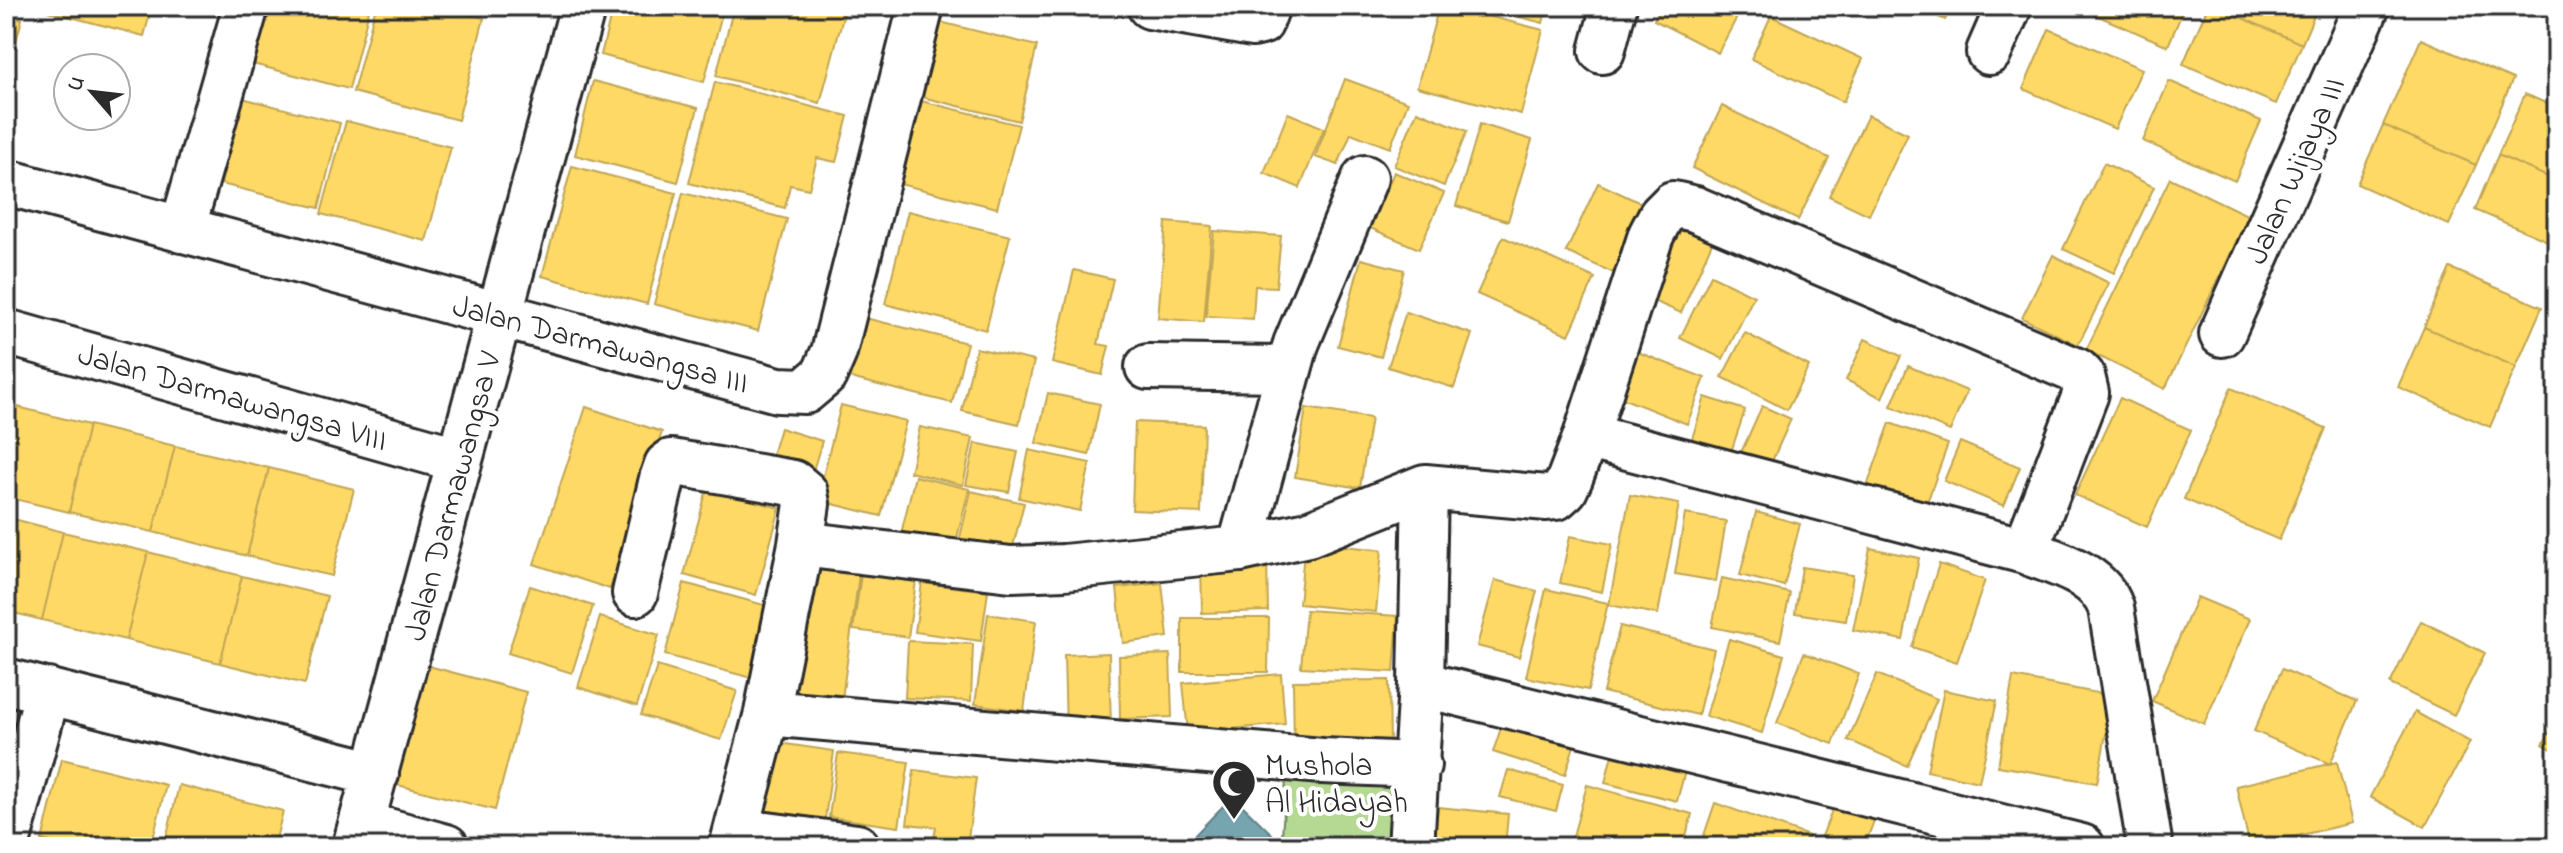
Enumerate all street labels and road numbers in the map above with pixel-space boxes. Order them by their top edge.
street label: Jalan Wijaya III [2235,70,2360,273]
street label: Jalan Darmawangsa III [447,284,753,409]
street label: Jalan Darmawangsa VIII [72,333,392,466]
street label: Jalan Darmawangsa V [393,346,516,647]

